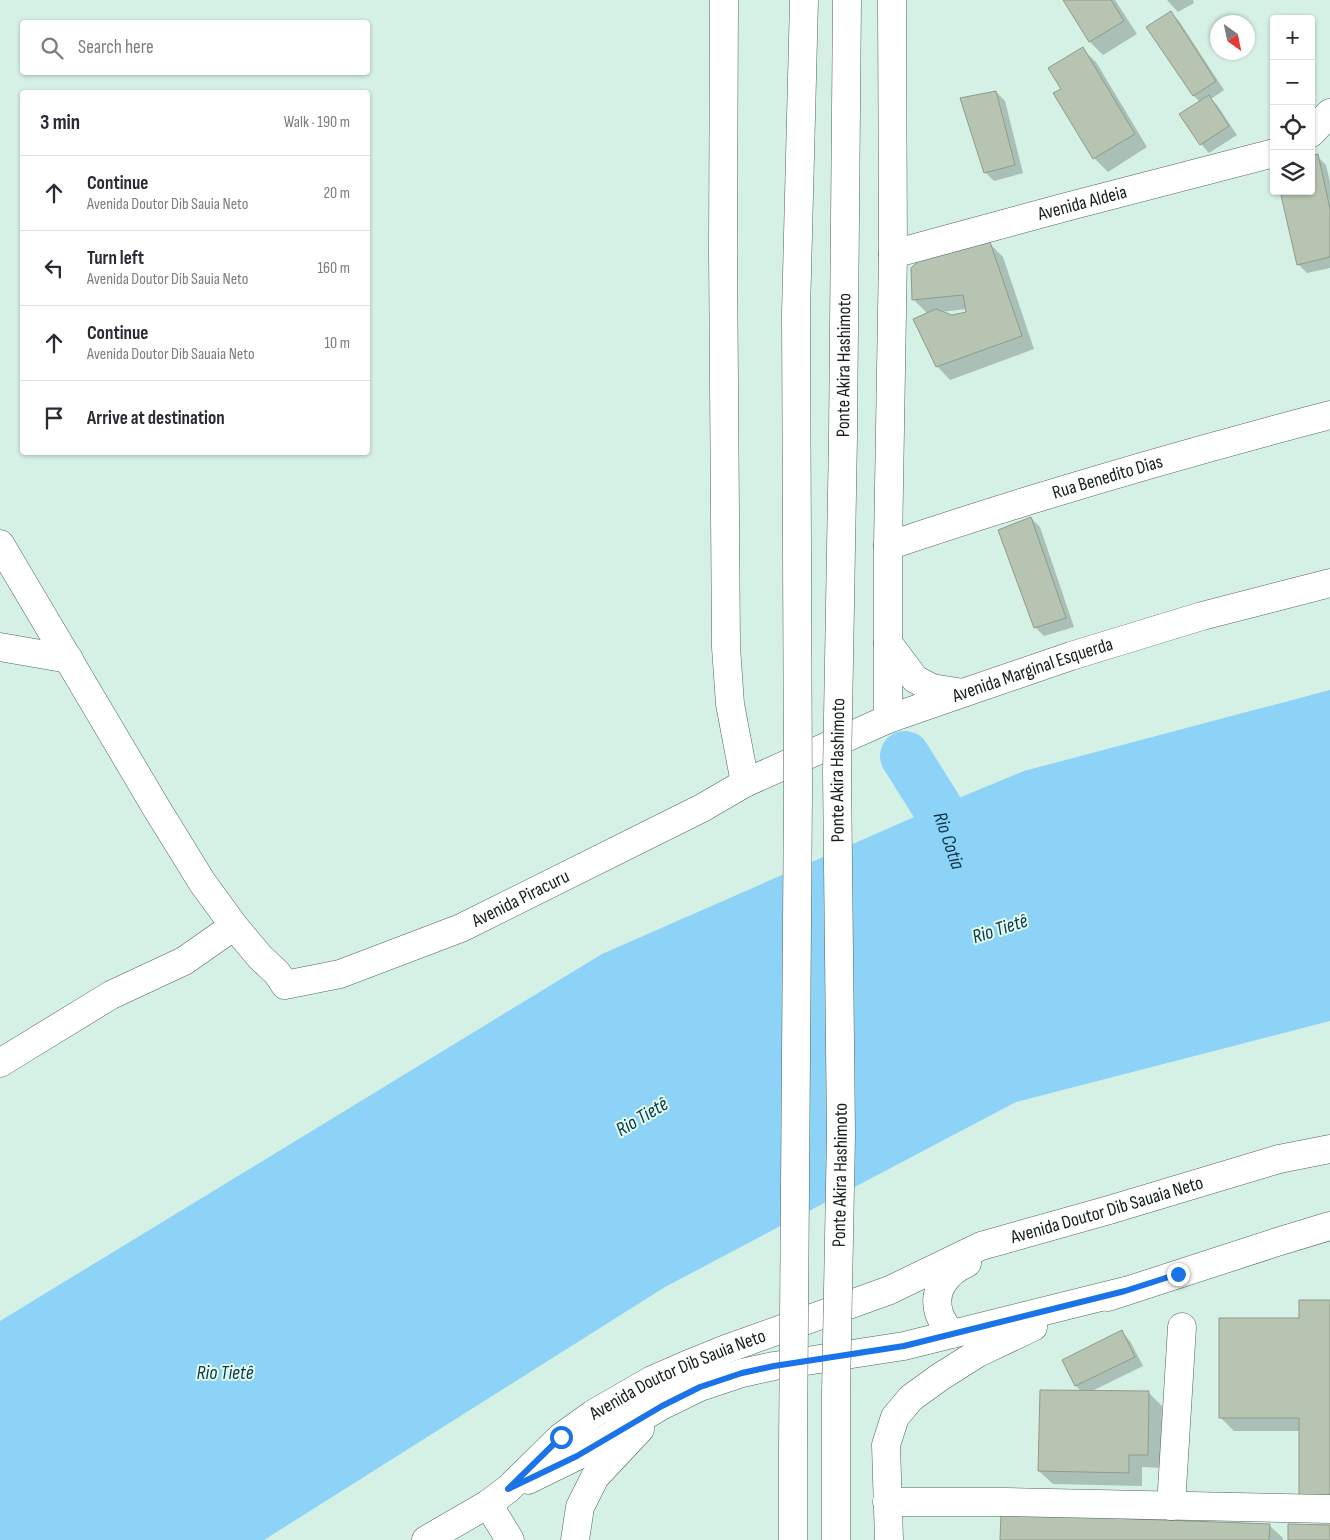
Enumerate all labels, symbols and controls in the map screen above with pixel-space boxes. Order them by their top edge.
north arrow [1210,15,1255,60]
map controls [1270,15,1315,195]
button: + [1270,15,1315,60]
search box [20,20,370,75]
icon: search [38,34,66,62]
text: Search here [78,36,154,59]
button: − [1270,60,1315,105]
button: locate [1270,105,1315,150]
text: 3 min [40,110,80,135]
text: Walk · 190 m [284,113,350,132]
button: layers [1270,150,1315,195]
text: Continue [87,172,148,195]
icon: ahead [40,179,68,207]
street label: Avenida Aldeia [1034,180,1129,226]
text: 20 m [323,184,350,203]
text: Avenida Doutor Dib Sauia Neto [87,195,248,214]
text: Turn left [87,247,144,270]
icon: left [40,254,68,282]
text: 160 m [317,259,350,278]
text: Avenida Doutor Dib Sauia Neto [87,270,248,289]
street label: Ponte Akira Hashimoto [831,293,856,437]
text: Continue [87,322,148,345]
icon: ahead [40,329,68,357]
text: 10 m [324,334,350,353]
text: Avenida Doutor Dib Sauaia Neto [87,345,255,364]
icon: arrive [40,404,68,432]
text: Arrive at destination [87,407,225,430]
street label: Rua Benedito Dias [1049,450,1165,504]
street label: Avenida Marginal Esquerda [948,632,1116,708]
street label: Ponte Akira Hashimoto [825,698,850,842]
water label: Rio Cotia [928,809,970,873]
street label: Avenida Piracuru [467,864,573,933]
water label: Rio Tietê [969,909,1031,949]
water label: Rio Tietê [611,1092,673,1142]
street label: Ponte Akira Hashimoto [827,1103,853,1247]
street label: Avenida Doutor Dib Sauaia Neto [1007,1171,1206,1249]
route end [1167,1263,1190,1286]
street label: Avenida Doutor Dib Sauia Neto [584,1324,769,1426]
water label: Rio Tietê [197,1361,254,1385]
route start [550,1426,573,1449]

